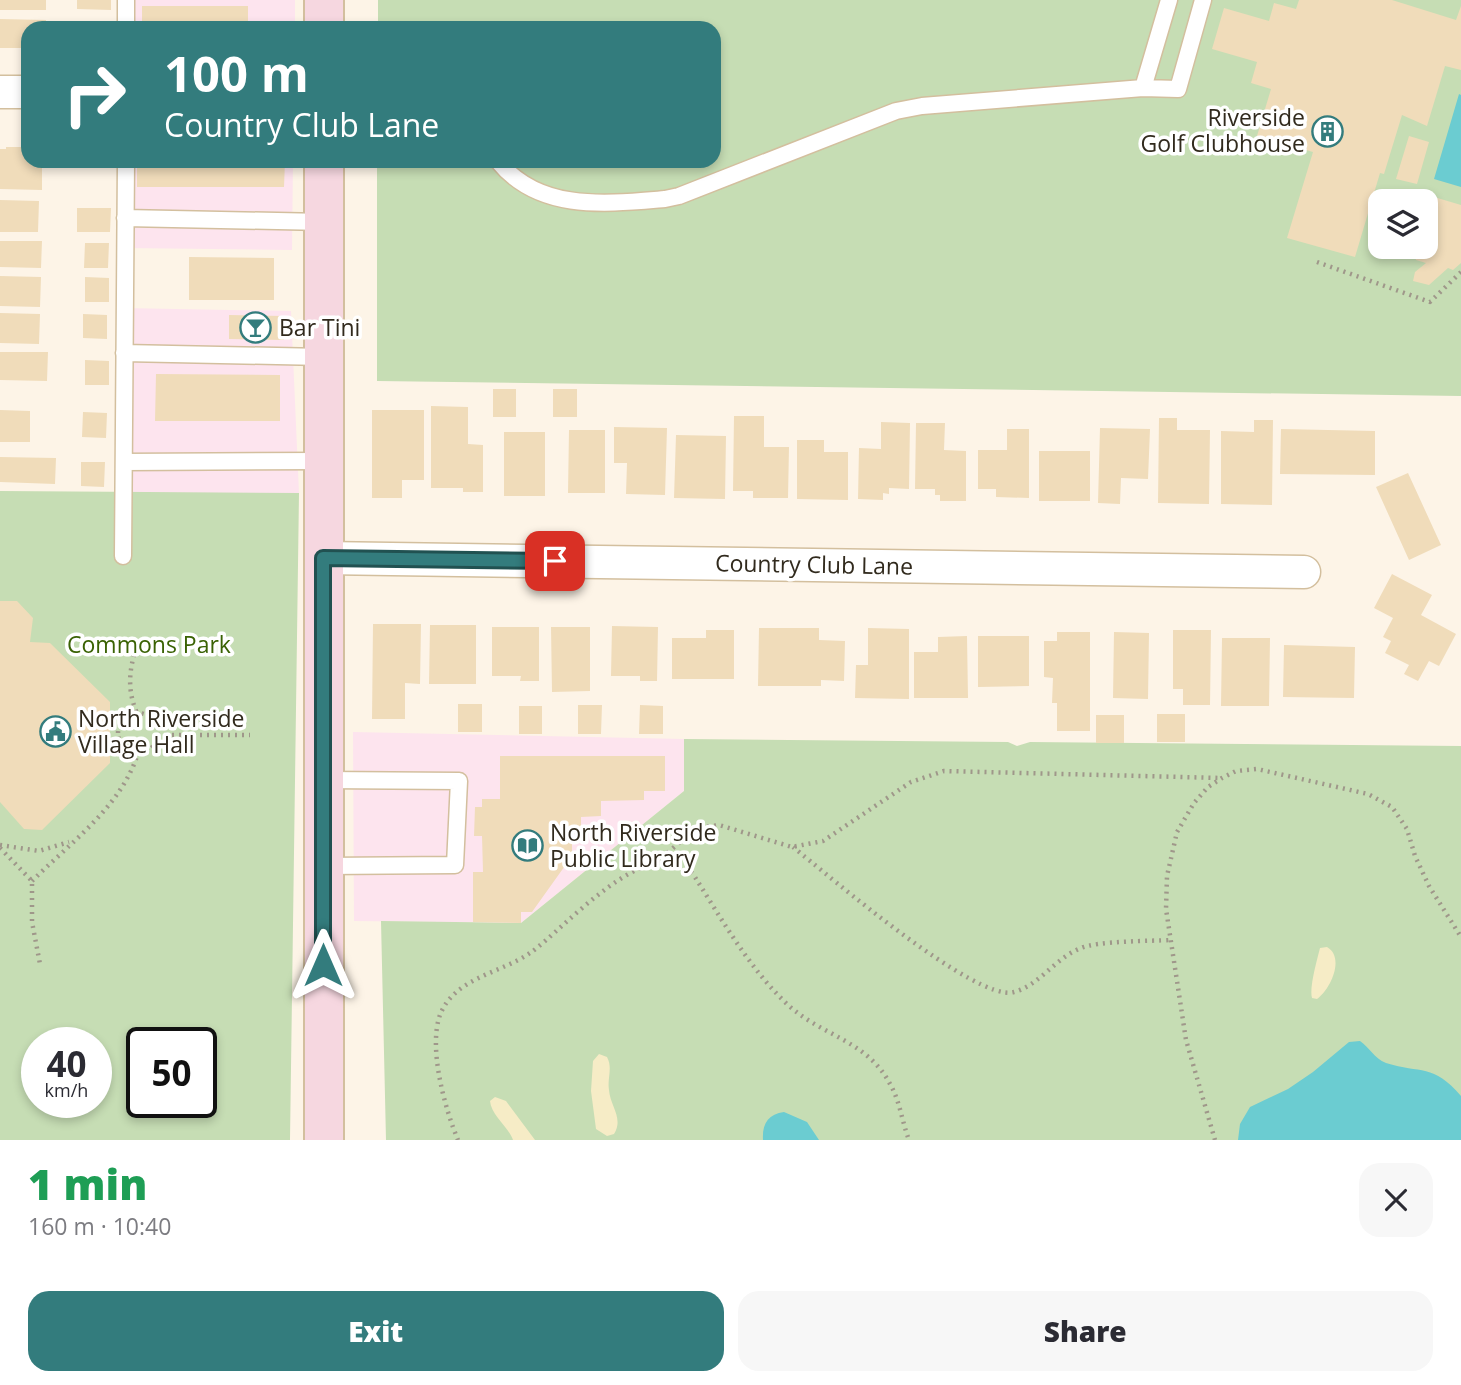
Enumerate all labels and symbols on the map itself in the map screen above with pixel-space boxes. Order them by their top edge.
place label: Riverside Golf Clubhouse [1141,101,1305,159]
building icon: Riverside Golf Clubhouse [1311,114,1345,148]
bar icon: Bar Tini [239,311,273,345]
place label: Bar Tini [279,311,360,343]
pin [525,531,585,591]
street label: Country Club Lane [715,546,913,582]
park label: Commons Park [67,628,231,660]
place label: North Riverside Village Hall [78,702,244,760]
public building icon: North Riverside Village Hall [38,715,72,749]
place label: North Riverside Public Library [550,816,716,874]
library icon: North Riverside Public Library [510,829,544,863]
position arrow [286,928,360,1002]
speed limit sign: 50 [126,1027,217,1118]

